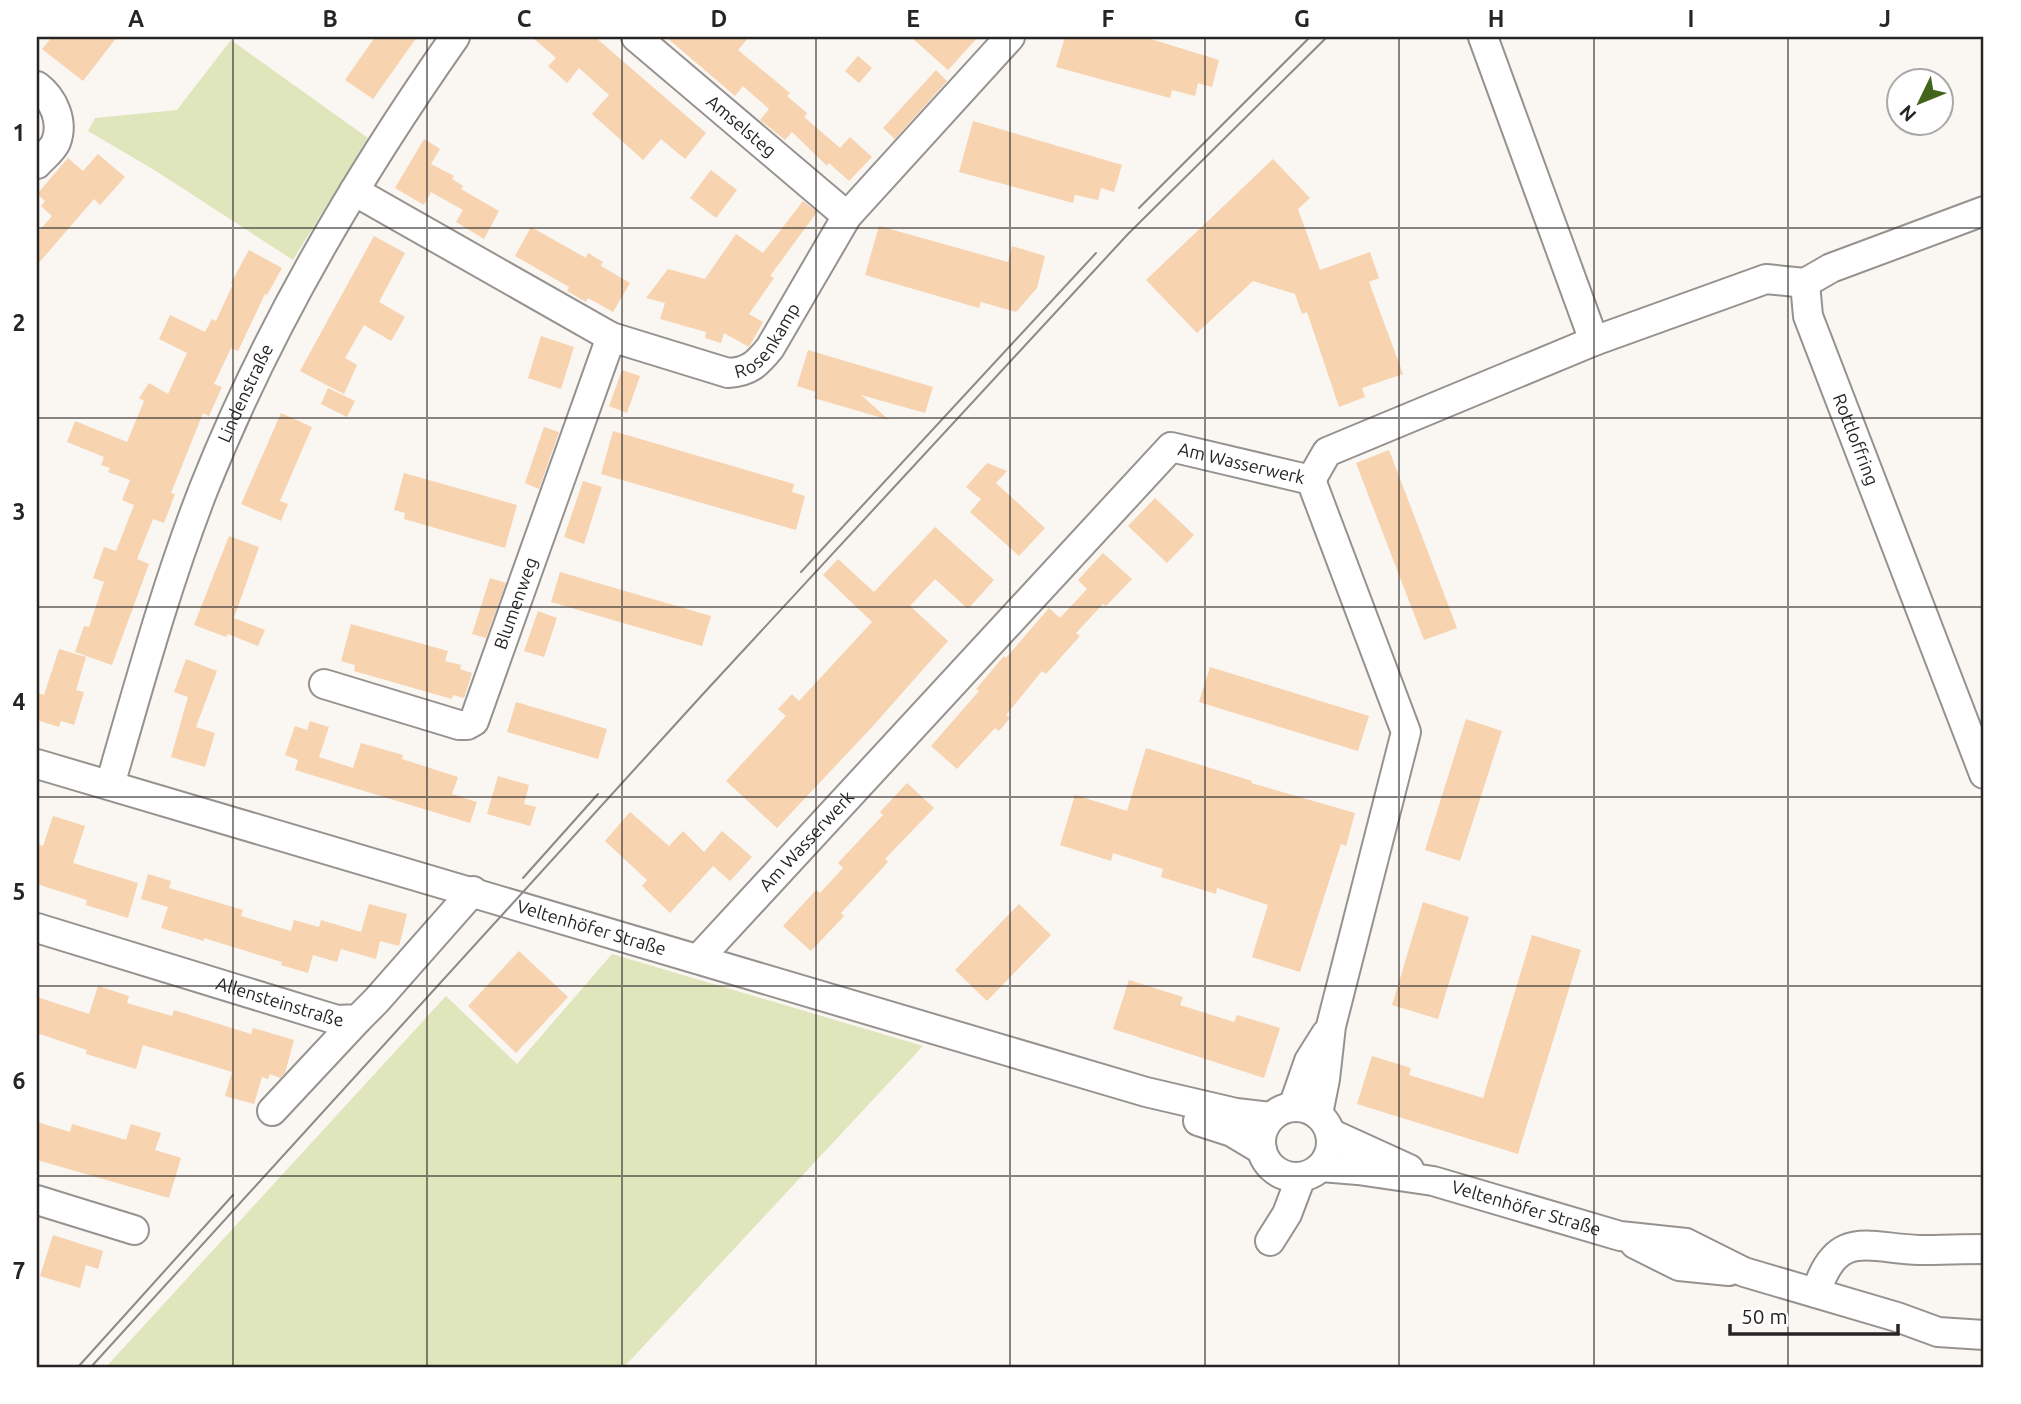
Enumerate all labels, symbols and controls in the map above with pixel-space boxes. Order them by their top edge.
text: A [128,6,144,31]
text: B [322,6,338,31]
text: C [517,6,532,31]
text: D [711,6,727,31]
text: E [906,6,920,31]
text: F [1102,6,1115,31]
text: G [1294,6,1310,31]
text: H [1488,6,1504,31]
text: I [1688,6,1694,31]
text: J [1879,6,1891,31]
north arrow [1884,66,1954,136]
street label: Amselsteg [703,90,781,161]
text: N [1895,101,1920,126]
text: 1 [13,120,25,145]
street label: Rosenkamp [732,299,803,381]
text: 2 [13,310,25,335]
street label: Lindenstraße [213,340,276,445]
street label: Rottloffring [1830,391,1883,488]
street label: Am Wasserwerk [1176,438,1307,487]
text: 3 [13,499,25,524]
street label: Blumenweg [489,554,541,652]
text: 4 [13,689,26,714]
street label: Am Wasserwerk [755,786,857,895]
text: 5 [13,879,25,904]
street label: Veltenhöfer Straße [515,895,669,958]
street label: Allensteinstraße [214,973,344,1029]
text: 6 [13,1068,26,1093]
street label: Veltenhöfer Straße [1449,1176,1603,1239]
text: 7 [13,1258,25,1283]
scale bar [1730,1292,1898,1336]
text: 50 m [1741,1304,1788,1328]

